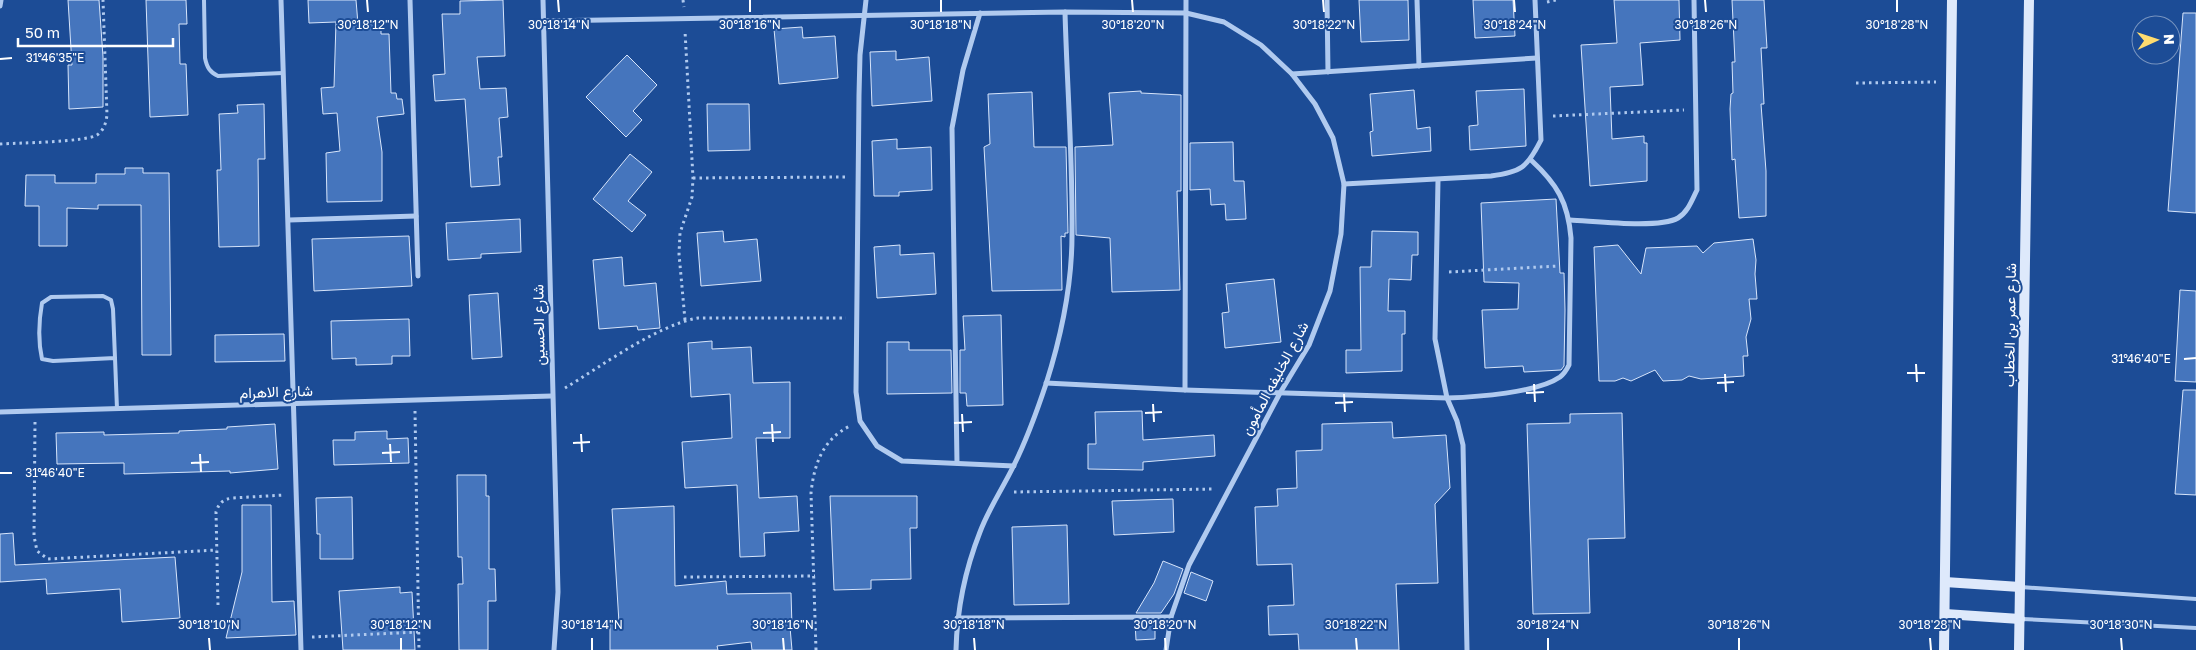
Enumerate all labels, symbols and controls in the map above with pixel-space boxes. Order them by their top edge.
scale bar [18,15,172,47]
north arrow [2131,15,2181,65]
text: 30°18'12"N [337,17,399,32]
text: 30°18'14"N [528,17,590,32]
text: 30°18'16"N [719,17,781,32]
text: 30°18'18"N [910,17,972,32]
text: 30°18'20"N [1101,17,1165,32]
text: 30°18'22"N [1293,17,1355,32]
text: 30°18'24"N [1483,17,1547,32]
text: 30°18'26"N [1675,17,1737,32]
text: 30°18'28"N [1865,17,1929,32]
text: 50 m [25,23,60,41]
text: N [2161,34,2178,45]
text: 31°46'35"E [26,50,84,65]
street label: شارع عمر بن الخطاب [1999,263,2022,387]
street label: شارع الحسين [528,284,551,366]
street label: شارع الخليفه المأمون [1236,318,1314,439]
text: 31°46'40"E [2111,351,2171,366]
street label: شارع الاهرام [239,381,313,404]
text: 31°46'40"E [25,465,85,480]
text: 30°18'10"N [178,617,240,632]
text: 30°18'12"N [370,617,432,632]
text: 30°18'14"N [561,617,623,632]
text: 30°18'16"N [752,617,814,632]
text: 30°18'18"N [943,617,1005,632]
text: 30°18'20"N [1133,617,1197,632]
text: 30°18'22"N [1325,617,1387,632]
text: 30°18'24"N [1516,617,1580,632]
text: 30°18'26"N [1708,617,1770,632]
text: 30°18'28"N [1898,617,1962,632]
text: 30°18'30"N [2089,617,2153,632]

